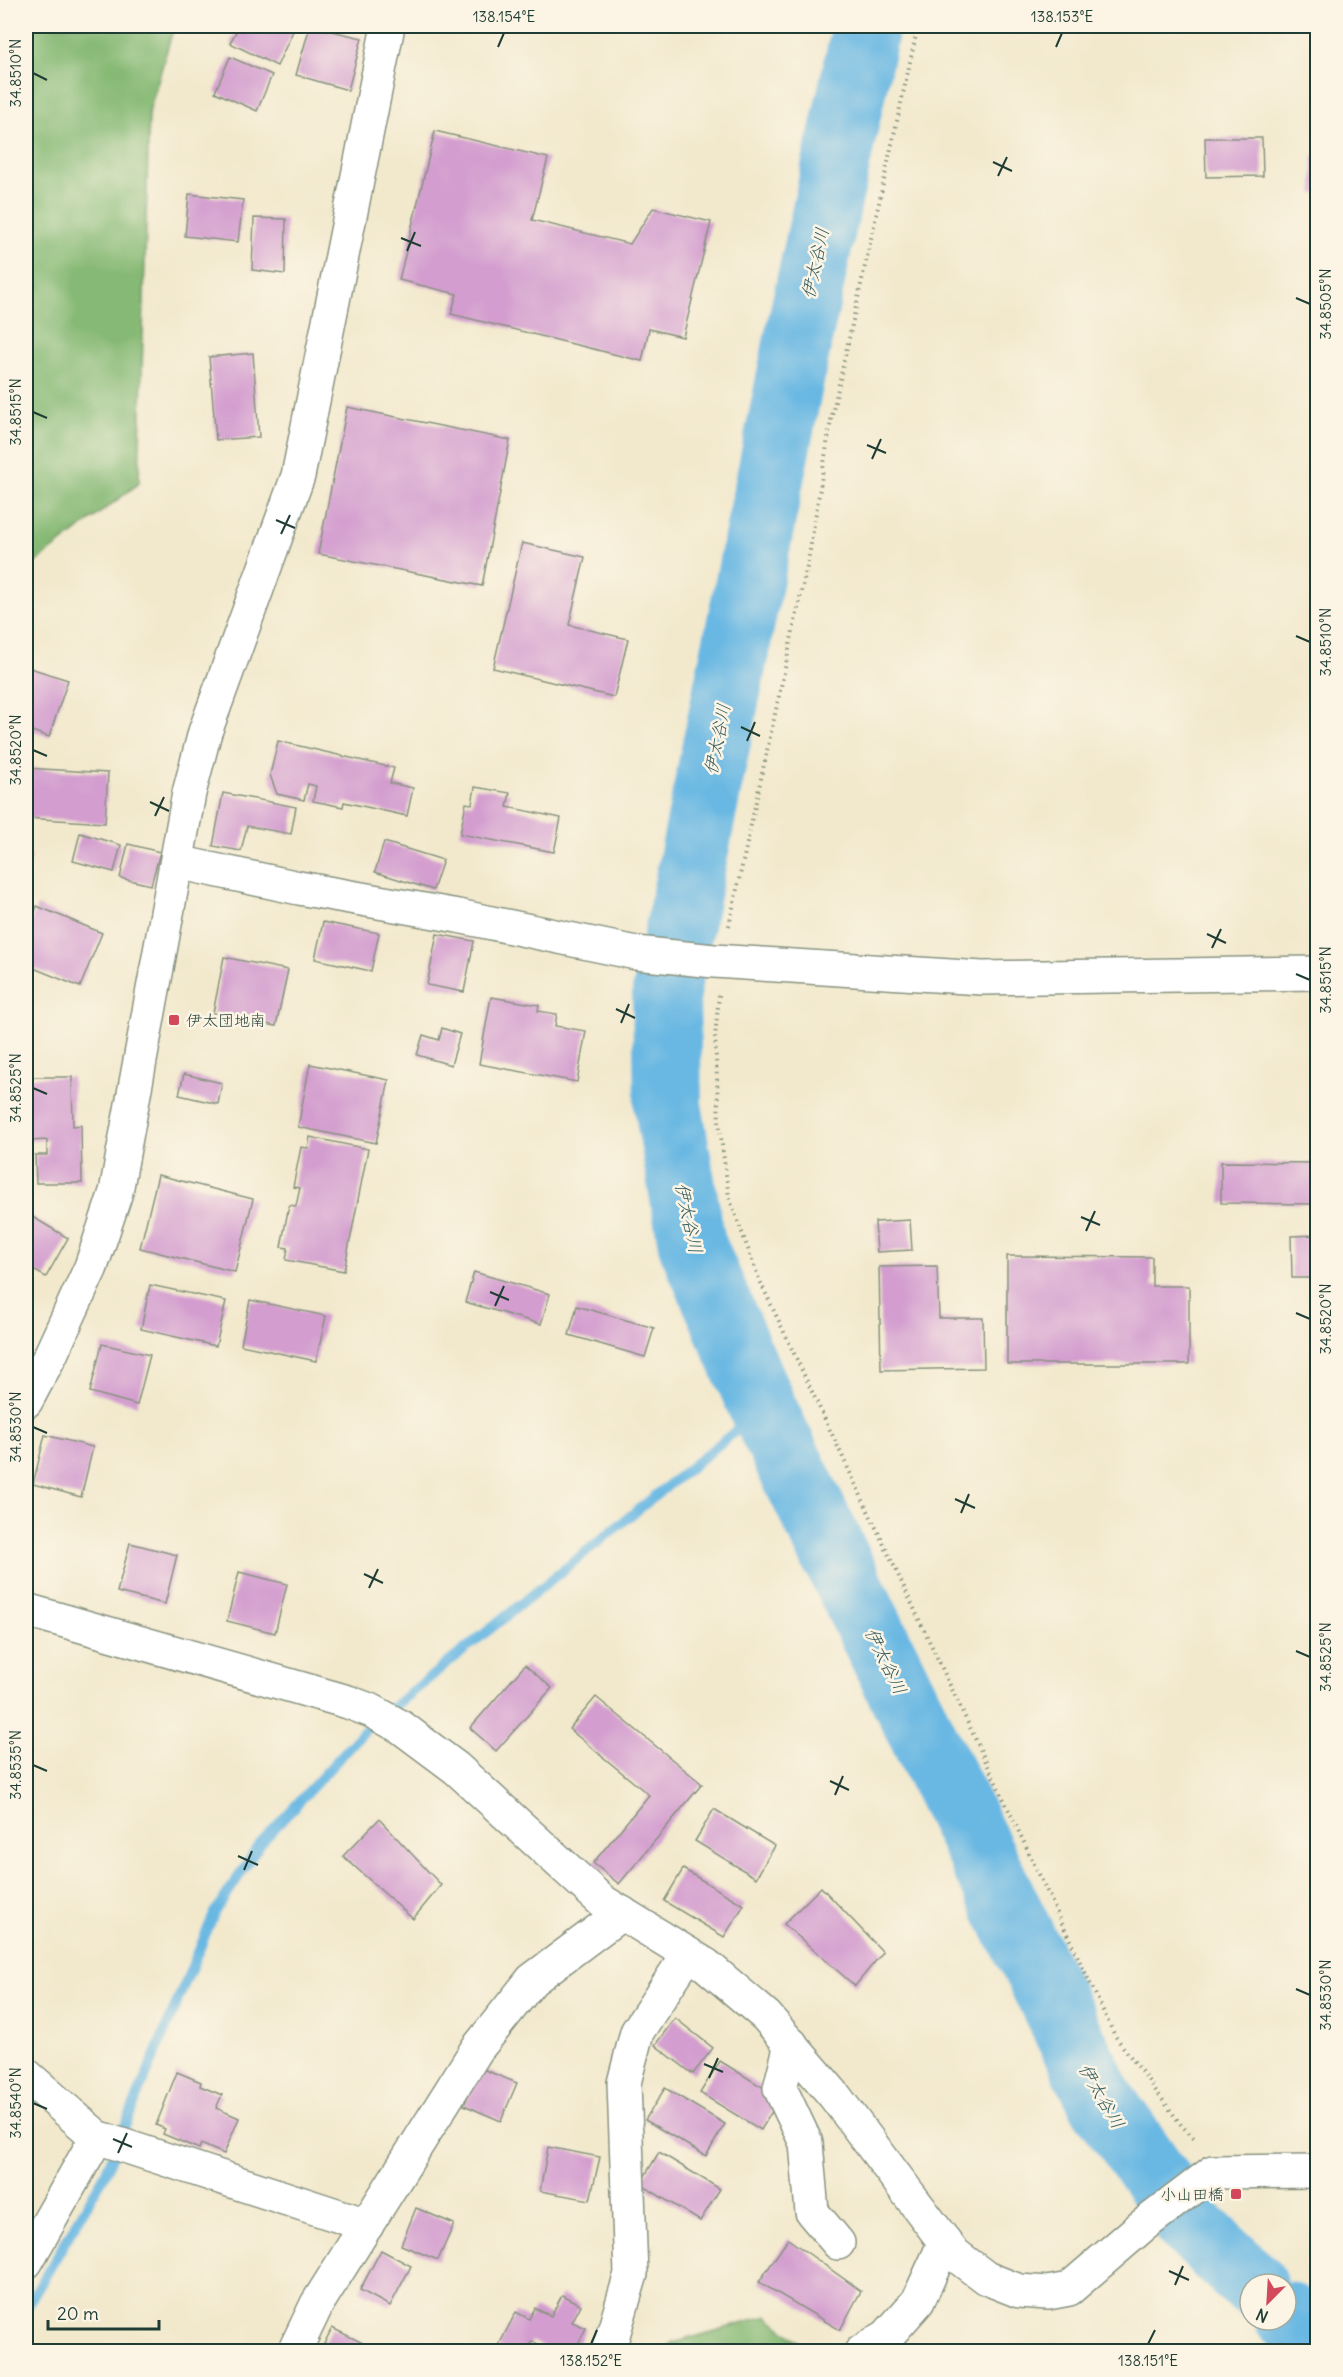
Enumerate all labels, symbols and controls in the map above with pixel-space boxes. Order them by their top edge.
text: 138.154°E [473,7,536,26]
text: 138.153°E [1031,7,1093,26]
text: 34.8510°N [6,39,25,107]
water label: 伊太谷川 [796,225,834,301]
text: 34.8505°N [1316,268,1335,340]
text: 34.8515°N [6,378,25,446]
text: 34.8510°N [1316,608,1335,676]
water label: 伊太谷川 [699,701,735,777]
text: 34.8520°N [6,714,25,786]
text: 34.8515°N [1316,946,1335,1014]
place label: 伊太団地南 [186,1010,266,1030]
marker: 伊太団地南 [167,1013,181,1027]
text: 34.8525°N [6,1053,25,1123]
water label: 伊太谷川 [670,1180,708,1256]
text: 34.8520°N [1316,1283,1335,1355]
text: 34.8530°N [6,1391,25,1463]
text: 34.8525°N [1316,1622,1335,1692]
water label: 伊太谷川 [860,1624,912,1698]
text: 34.8535°N [6,1730,25,1800]
text: 34.8530°N [1316,1959,1335,2031]
water label: 伊太谷川 [1074,2059,1130,2133]
text: 34.8540°N [6,2067,25,2139]
place label: 小山田橋 [1160,2184,1224,2204]
marker: 小山田橋 [1229,2187,1243,2201]
north arrow [1238,2272,1298,2332]
scale bar [48,2293,159,2331]
text: 20 m [57,2302,99,2325]
text: N [1253,2304,1271,2327]
text: 138.152°E [560,2351,622,2370]
text: 138.151°E [1118,2351,1178,2370]

